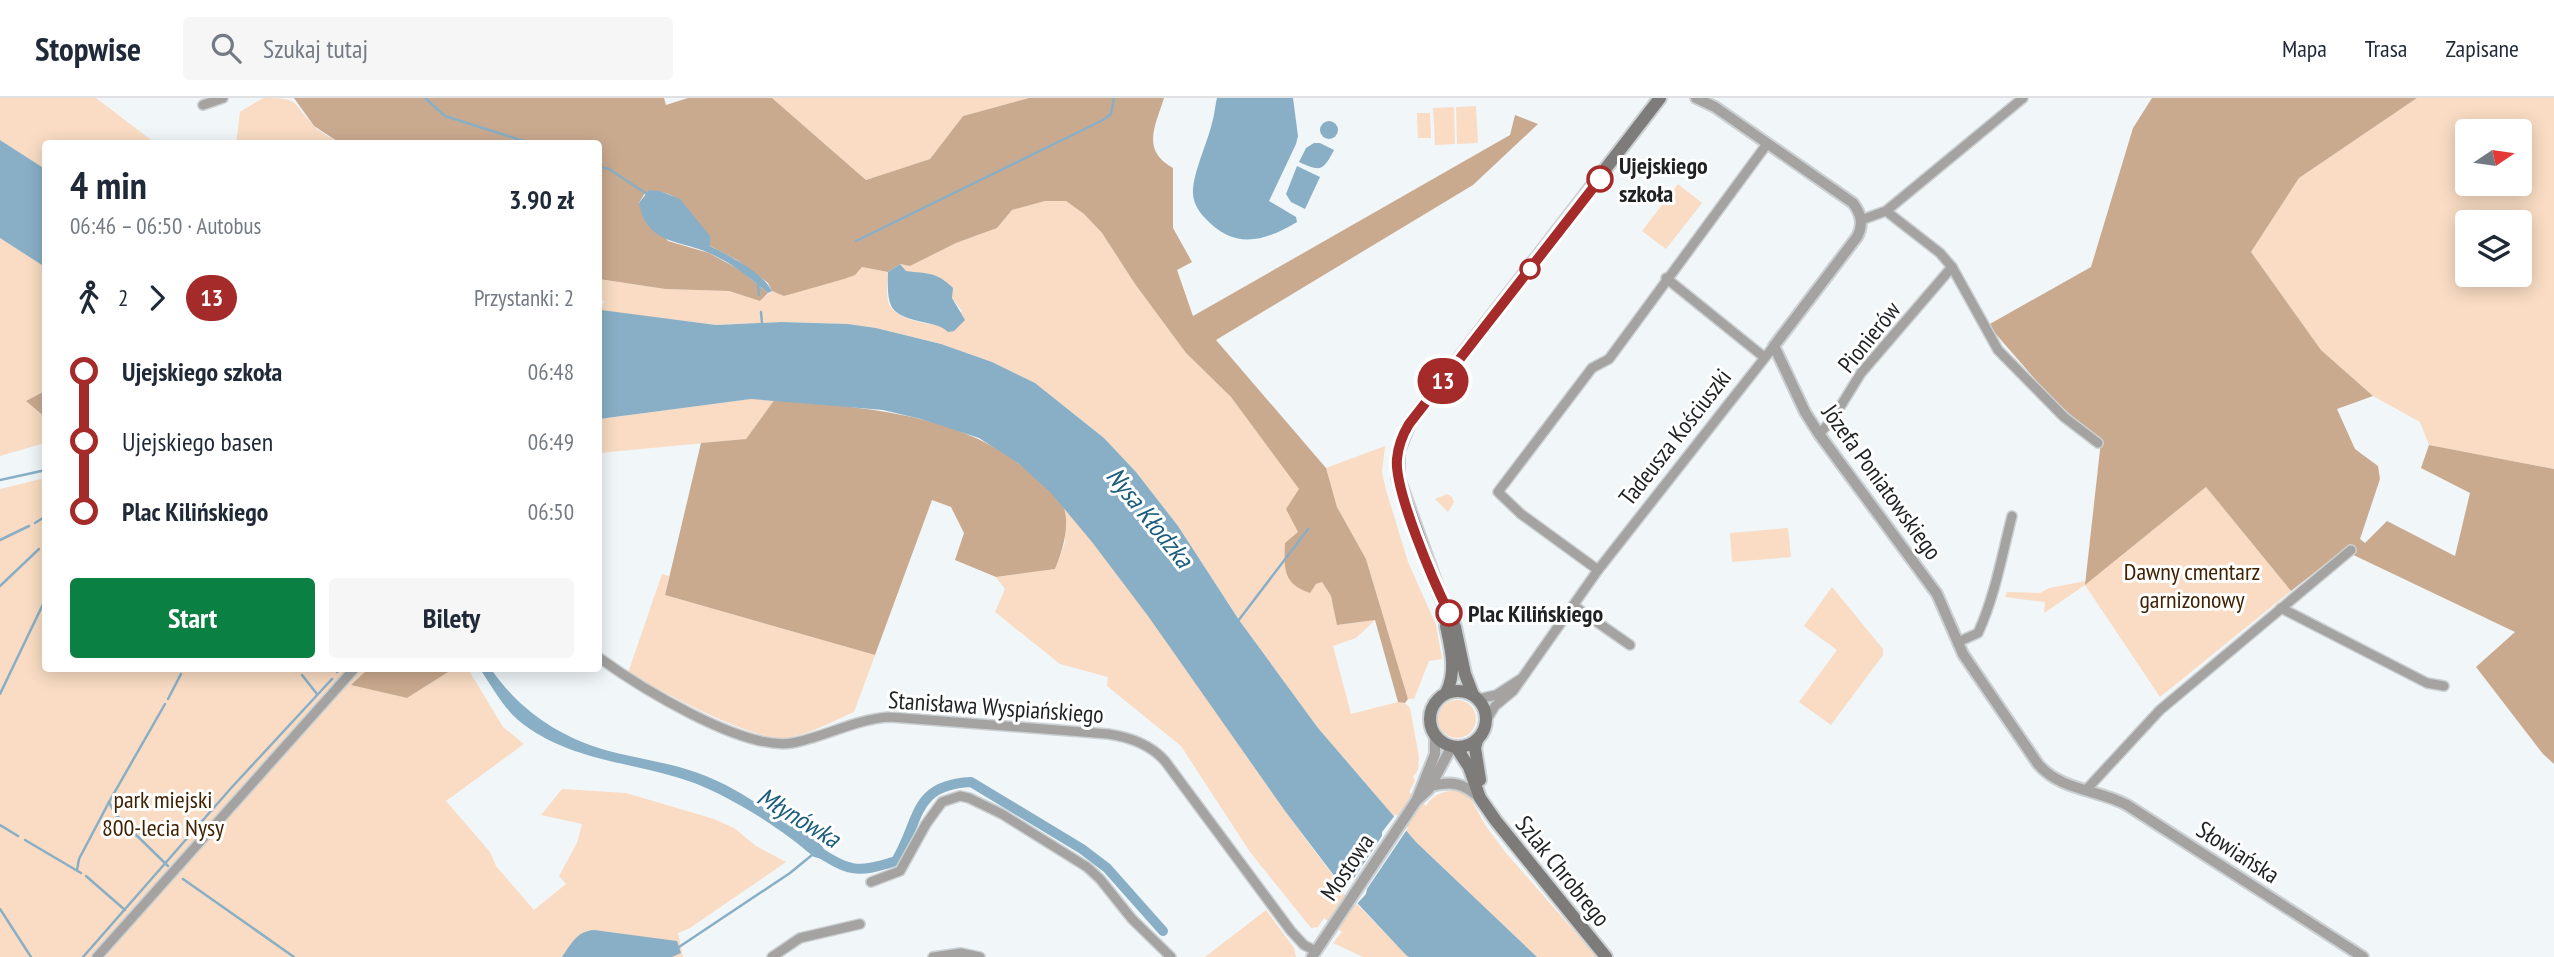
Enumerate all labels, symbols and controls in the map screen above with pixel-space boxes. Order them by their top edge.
search box [183,17,673,80]
text: Stopwise [35,27,141,70]
icon: search [207,29,245,67]
text: Szukaj tutaj [263,32,368,65]
text: Mapa [2282,33,2327,64]
text: Trasa [2365,33,2407,64]
text: Zapisane [2445,33,2519,64]
north arrow [2455,119,2532,196]
map controls [2455,119,2532,287]
place label: Ujejskiego szkoła [1619,150,1708,209]
text: 4 min [70,160,147,209]
marker: Ujejskiego szkoła [1587,166,1613,192]
text: 3.90 zł [509,183,574,216]
button: layers [2455,210,2532,287]
text: 06:46 – 06:50 · Autobus [70,211,261,240]
unlabelled marker [1520,259,1540,279]
icon: walk [70,279,108,317]
icon: forward [138,279,176,317]
text: 13 [200,282,223,313]
text: 2 [118,283,128,312]
text: Przystanki: 2 [474,283,574,312]
street label: Pionierów [1831,294,1908,379]
text: Ujejskiego szkoła [122,355,282,388]
text: 06:48 [528,357,574,386]
line badge: 13 [1412,358,1474,404]
street label: Tadeusza Kościuszki [1612,362,1738,512]
text: 13 [1432,365,1454,396]
street label: Józefa Poniatowskiego [1815,397,1949,566]
text: Ujejskiego basen [122,425,273,458]
text: 06:49 [528,427,574,456]
water label: Nysa Kłodzka [1100,460,1201,575]
text: Plac Kilińskiego [122,495,268,528]
text: 06:50 [528,497,574,526]
park label: Dawny cmentarz garnizonowy [2124,556,2260,615]
button: Start [70,578,315,658]
button: Bilety [329,578,574,658]
place label: Plac Kilińskiego [1468,598,1603,629]
marker: Plac Kilińskiego [1436,600,1462,626]
street label: Stanisława Wyspiańskiego [887,684,1105,730]
water label: Młynówka [752,780,848,855]
park label: park miejski 800-lecia Nysy [102,784,224,843]
street label: Szlak Chrobrego [1509,809,1617,933]
street label: Słowiańska [2191,814,2285,890]
street label: Mostowa [1313,828,1381,906]

